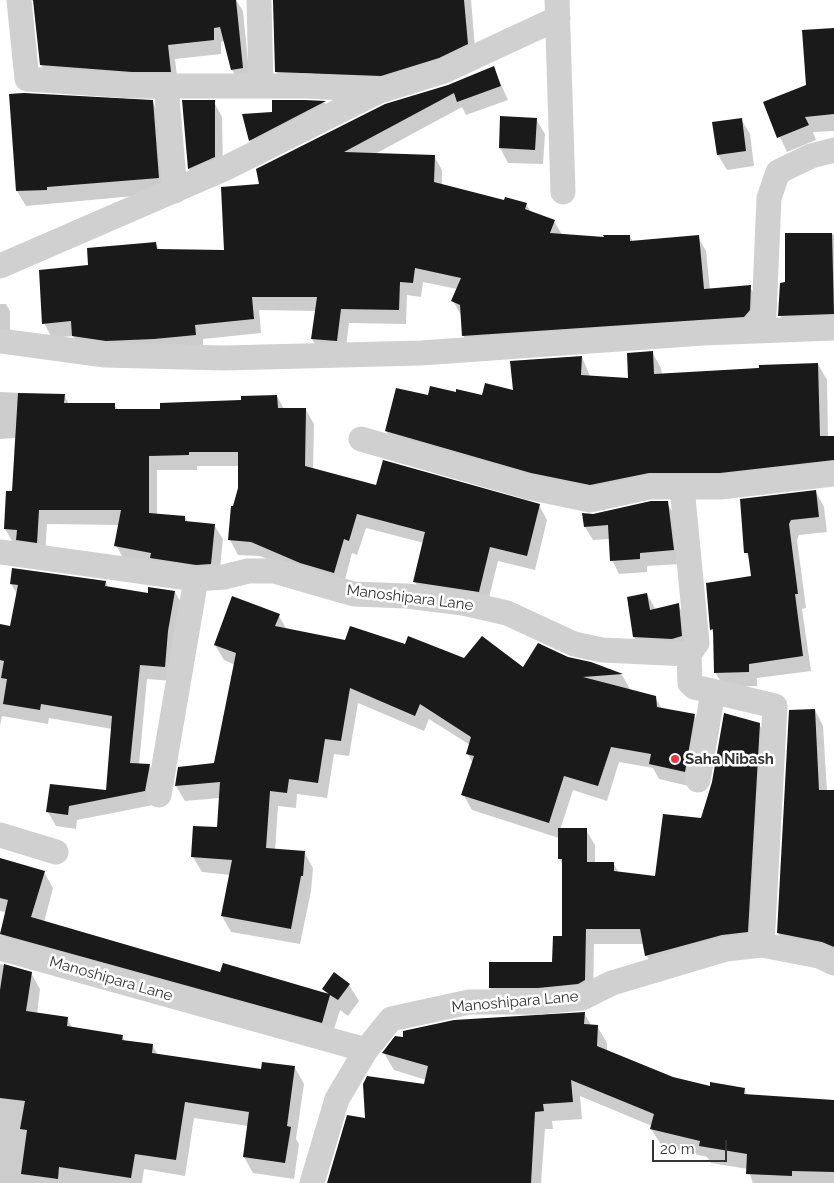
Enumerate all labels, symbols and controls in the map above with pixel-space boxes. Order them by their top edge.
street label: Manoshipara Lane [346,581,474,615]
place label: Saha Nibash [685,750,774,768]
marker: Saha Nibash [669,753,681,765]
street label: Manoshipara Lane [47,953,175,1005]
street label: Manoshipara Lane [451,987,579,1017]
scale bar [654,1130,729,1162]
text: 20 m [660,1140,695,1158]

